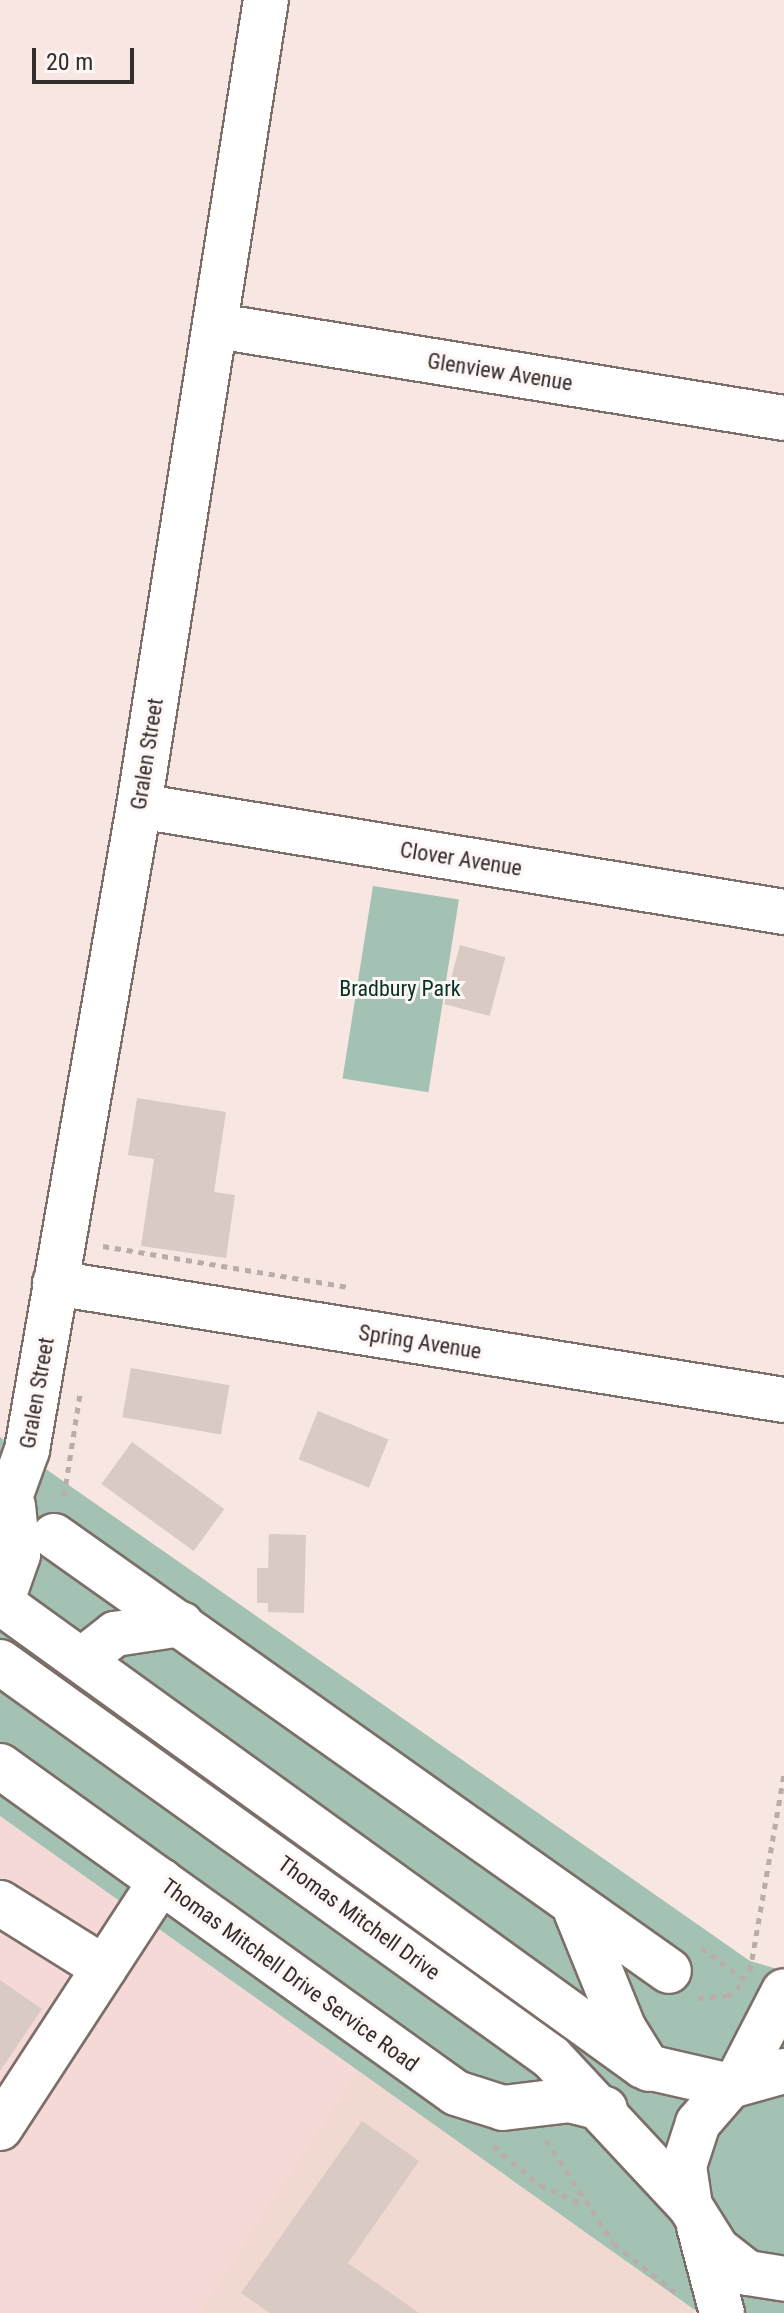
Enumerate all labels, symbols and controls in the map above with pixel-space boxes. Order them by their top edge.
scale bar [36,32,138,82]
text: 20 m [46,48,93,76]
street label: Glenview Avenue [426,348,574,396]
street label: Gralen Street [125,696,169,812]
street label: Clover Avenue [398,836,524,882]
park label: Bradbury Park [339,976,461,1002]
street label: Spring Avenue [357,1319,483,1365]
street label: Gralen Street [14,1335,60,1451]
street label: Thomas Mitchell Drive [273,1850,445,1986]
street label: Thomas Mitchell Drive Service Road [156,1873,424,2077]

